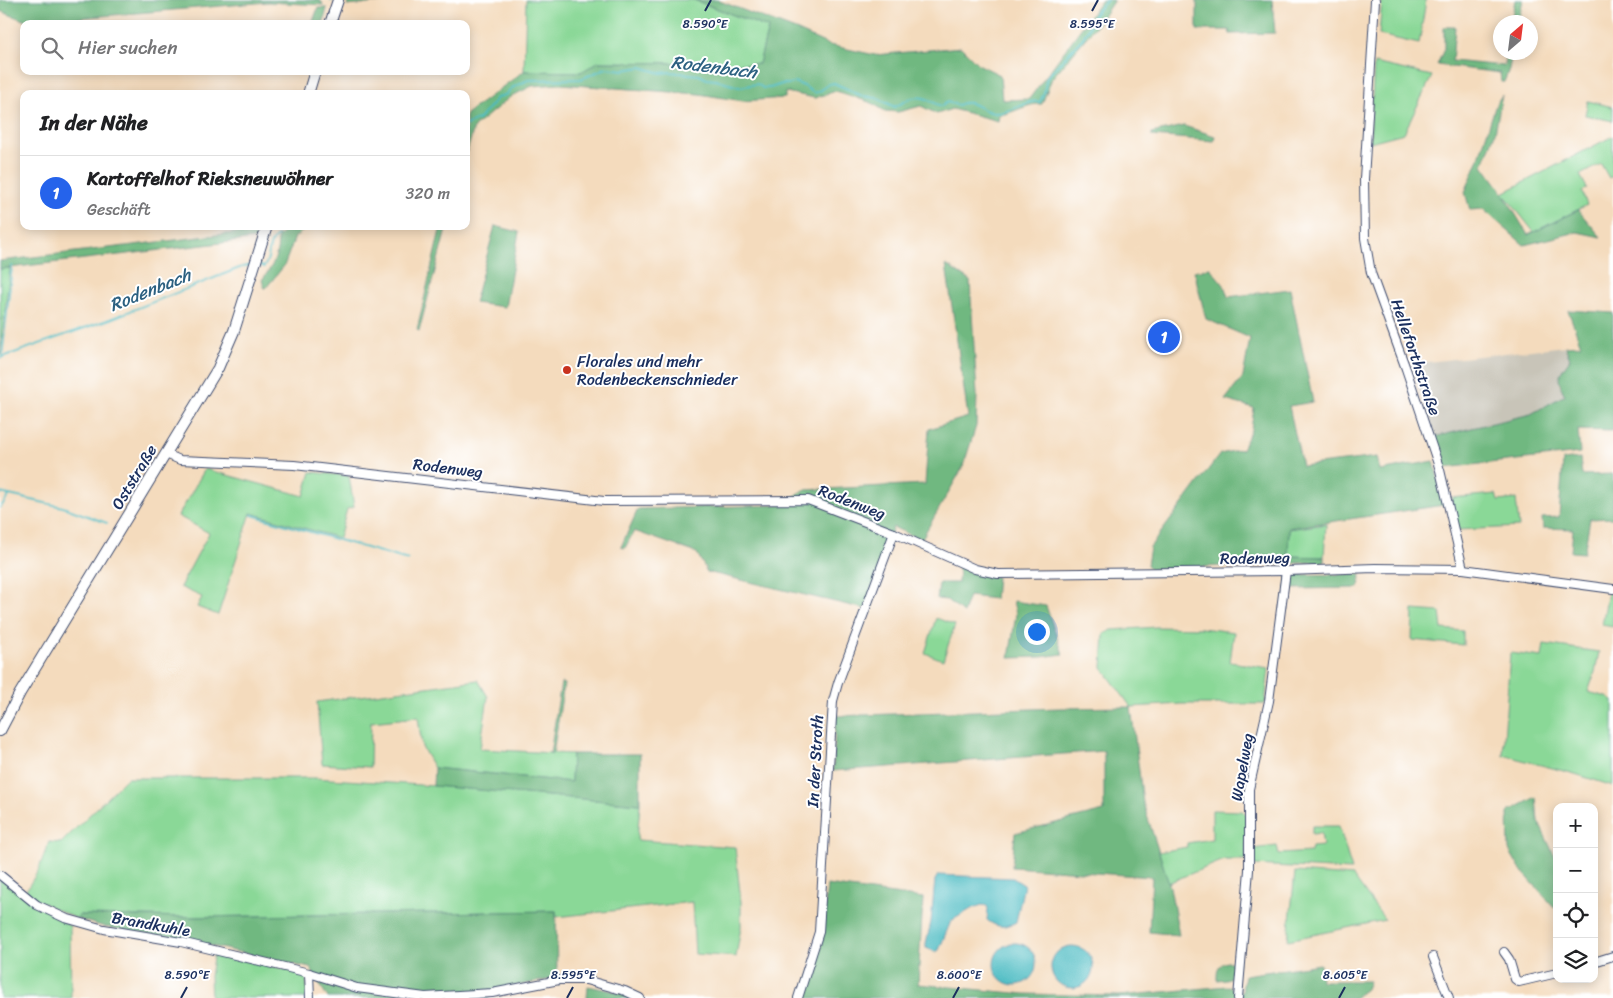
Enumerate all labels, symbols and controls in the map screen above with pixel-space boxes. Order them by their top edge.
text: 8.590°E [683,13,729,35]
text: 8.595°E [1070,13,1116,35]
north arrow [1493,15,1538,60]
search box [20,20,470,75]
text: Hier suchen [78,31,178,64]
icon: search [38,34,66,62]
water label: Rodenbach [670,46,760,88]
text: In der Nähe [40,104,148,142]
text: Kartoffelhof Rieksneuwöhner [87,162,333,195]
text: 1 [53,179,59,208]
text: 320 m [405,179,450,208]
text: Geschäft [87,195,150,224]
water label: Rodenbach [104,259,197,321]
street label: Helleforthstraße [1382,295,1450,419]
pin: 1 [1148,318,1180,356]
place label: Florales und mehr Rodenbeckenschnieder [577,347,739,394]
marker: Florales und mehr Rodenbeckenschnieder [561,364,573,376]
street label: Oststraße [103,439,165,515]
street label: Rodenweg [412,449,484,487]
street label: Rodenweg [814,476,890,528]
street label: Rodenweg [1220,543,1290,573]
your location [1024,619,1050,645]
street label: In der Stroth [798,714,832,809]
street label: Wapelweg [1222,731,1262,803]
map controls [1553,803,1598,983]
button: + [1553,803,1598,848]
button: − [1553,848,1598,893]
button: locate [1553,893,1598,938]
street label: Brandkuhle [109,903,193,945]
button: layers [1553,938,1598,983]
text: 8.590°E [165,964,211,986]
text: 8.595°E [551,964,597,986]
text: 8.600°E [937,964,983,986]
text: 8.605°E [1323,964,1369,986]

